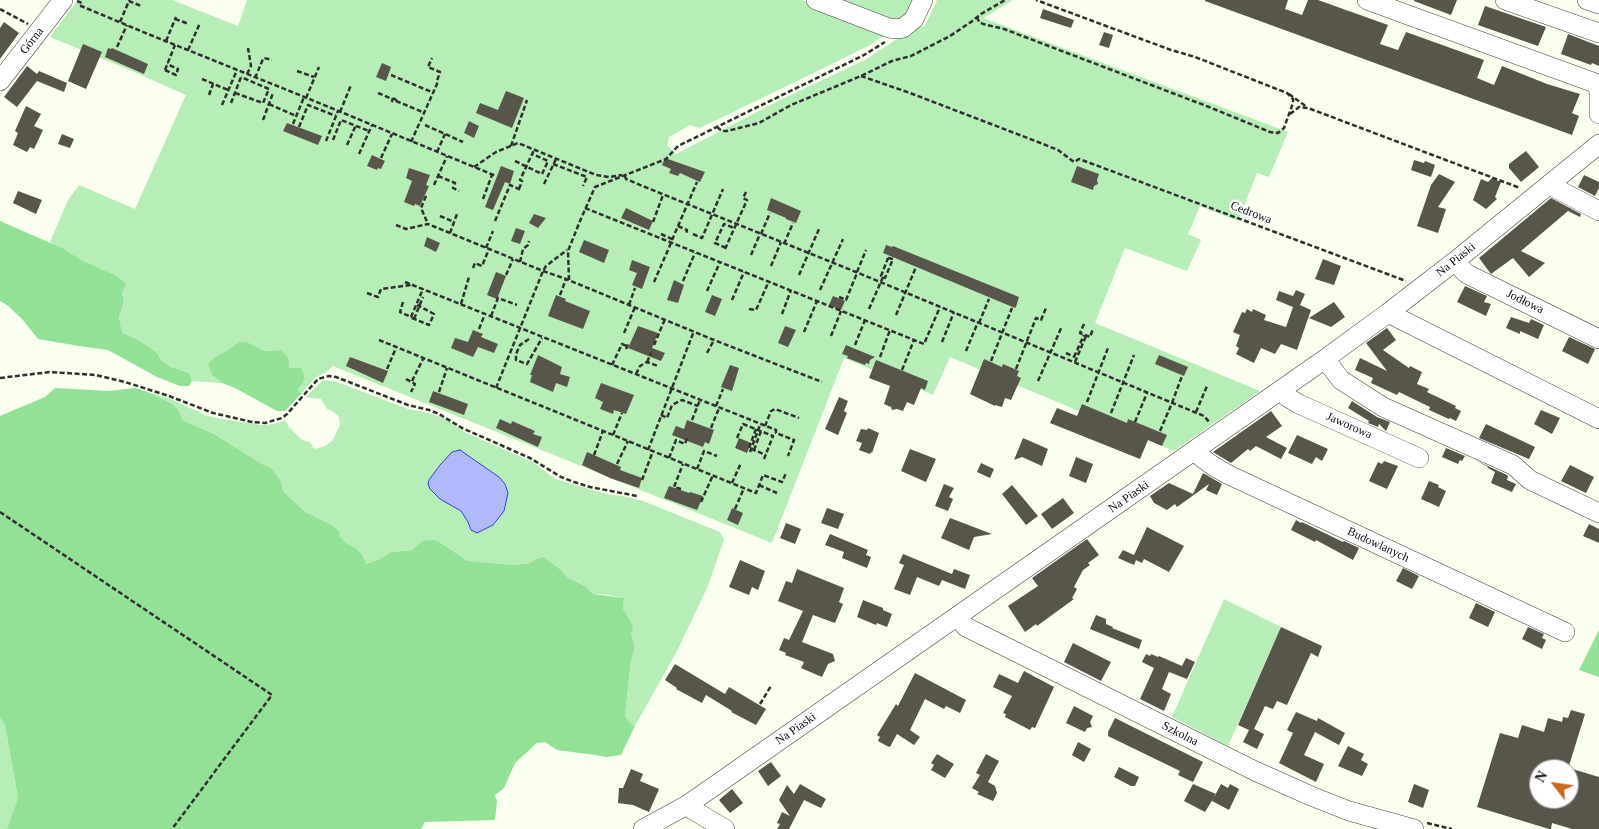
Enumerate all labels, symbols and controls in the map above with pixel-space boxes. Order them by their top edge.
street label: Górna [17,25,47,57]
street label: Cedrowa [1228,199,1274,227]
street label: Na Piaski [1433,240,1479,280]
street label: Jodłowa [1504,287,1546,317]
street label: Jaworowa [1324,410,1374,442]
street label: Na Piaski [1106,478,1152,516]
street label: Budowlanych [1345,524,1411,566]
street label: Na Piaski [773,710,819,748]
street label: Szkolna [1160,719,1200,749]
north arrow [1529,759,1579,809]
text: N [1532,769,1550,785]

